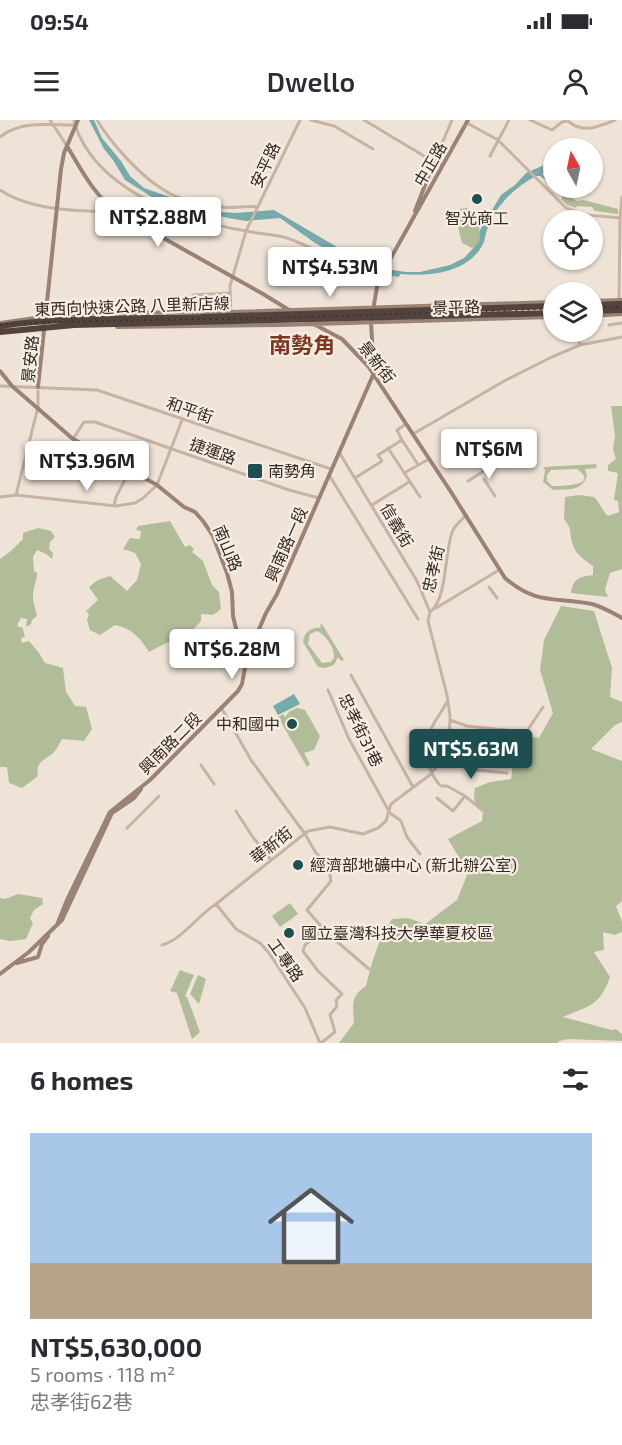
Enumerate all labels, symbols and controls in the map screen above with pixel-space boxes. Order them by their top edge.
text: 09:54 [30,8,89,34]
icon: menu [30,65,63,98]
text: Dwello [267,65,355,97]
icon: person [559,65,592,98]
street label: 中正路 [409,138,450,189]
north arrow [543,138,603,198]
map controls [543,138,603,342]
street label: 安平路 [246,139,283,191]
marker: 智光商工 [470,192,484,206]
pin: NT$2.88M [96,197,220,248]
text: NT$2.88M [109,204,207,228]
place label: 智光商工 [445,208,509,227]
button: locate [543,210,603,270]
pin: NT$4.53M [268,247,392,298]
text: NT$4.53M [282,254,378,278]
button: layers [543,282,603,342]
street label: 東西向快速公路 八里新店線 [34,293,230,318]
street label: 景平路 [432,296,480,317]
district label: 南勢角 [269,331,335,357]
street label: 景安路 [18,334,41,384]
street label: 景新街 [355,337,400,386]
street label: 和平街 [164,393,216,426]
pin: NT$6M [447,429,531,480]
street label: 捷運路 [187,434,239,467]
text: NT$6M [455,436,523,460]
pin: NT$3.96M [25,441,149,492]
text: NT$3.96M [39,448,135,472]
place label: 南勢角 [268,461,316,480]
marker: 南勢角 [246,462,264,480]
street label: 信義街 [377,499,418,550]
street label: 興南路一段 [261,503,310,584]
street label: 南山路 [210,522,247,574]
street label: 忠孝街 [418,543,447,594]
pin: NT$6.28M [170,629,294,680]
text: NT$6.28M [183,636,281,660]
street label: 忠孝街31巷 [336,690,387,770]
street label: 興南路二段 [135,708,205,778]
place label: 中和國中 [216,714,280,733]
marker: 中和國中 [285,717,299,731]
pin: NT$5.63M [409,729,533,780]
text: NT$5.63M [423,736,519,760]
street label: 華新街 [246,822,295,867]
place label: 經濟部地礦中心 (新北辦公室) [310,855,517,874]
marker: 經濟部地礦中心 (新北辦公室) [291,858,305,872]
place label: 國立臺灣科技大學華夏校區 [301,923,493,942]
marker: 國立臺灣科技大學華夏校區 [282,926,296,940]
street label: 工專路 [265,935,308,985]
icon: filters [559,1063,592,1096]
text: 6 homes [30,1064,133,1095]
icon: home [257,1172,365,1280]
text: NT$5,630,000 [30,1331,202,1362]
text: 5 rooms · 118 m² [30,1362,175,1386]
text: 忠孝街62巷 [30,1389,133,1413]

